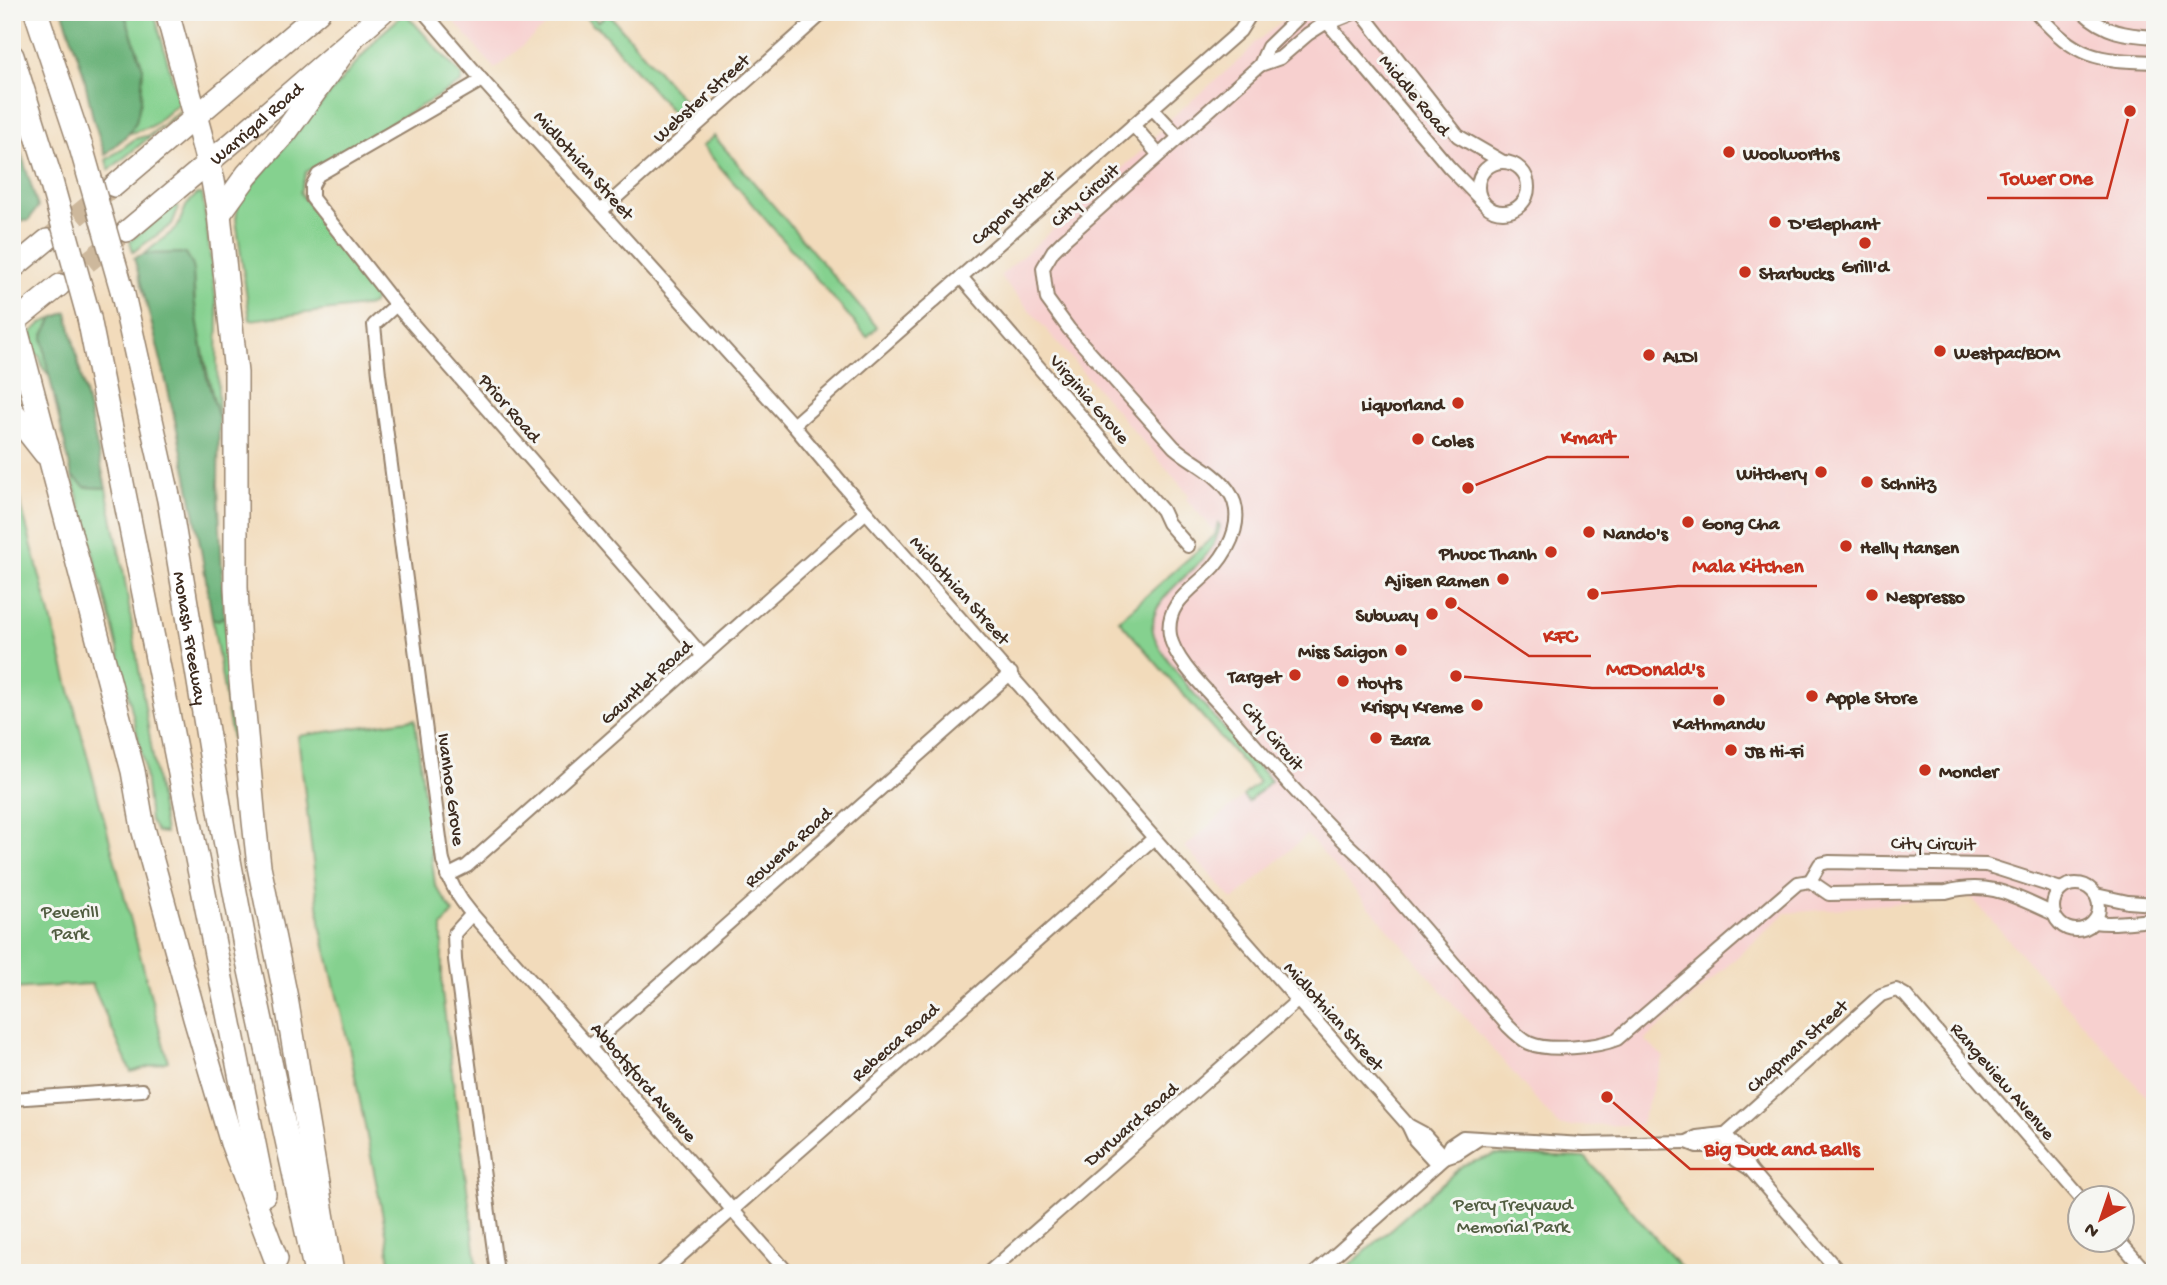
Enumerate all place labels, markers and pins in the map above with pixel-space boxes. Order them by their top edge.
marker: Woolworths [1721,144,1737,160]
place label: Woolworths [1742,144,1840,167]
callout: Tower One [1987,156,2107,198]
marker: D'Elephant [1767,214,1783,230]
place label: D'Elephant [1787,214,1881,237]
marker: Grill'd [1857,235,1873,251]
place label: Grill'd [1841,257,1890,280]
marker: Starbucks [1737,264,1753,280]
place label: Starbucks [1759,264,1835,287]
marker: Westpac/BOM [1932,343,1948,359]
place label: Westpac/BOM [1953,343,2061,366]
marker: ALDI [1641,347,1657,363]
place label: ALDI [1662,347,1698,370]
place label: Liquorland [1361,395,1446,418]
marker: Liquorland [1450,395,1466,411]
callout: Kmart [1547,415,1629,457]
marker: Coles [1410,431,1426,447]
place label: Coles [1431,431,1474,454]
place label: Witchery [1735,464,1808,487]
marker: Witchery [1813,464,1829,480]
marker: Schnitz [1859,474,1875,490]
place label: Schnitz [1881,474,1937,497]
marker: Gong Cha [1680,514,1696,530]
place label: Gong Cha [1702,514,1781,537]
marker: Nando's [1581,524,1597,540]
place label: Nando's [1603,524,1669,547]
marker: Helly Hansen [1838,538,1854,554]
place label: Helly Hansen [1860,538,1960,561]
place label: Phuoc Thanh [1438,544,1538,567]
marker: Phuoc Thanh [1543,544,1559,560]
callout: Mala Kitchen [1678,544,1817,586]
place label: Ajisen Ramen [1384,571,1490,594]
marker: Ajisen Ramen [1495,571,1511,587]
marker: Nespresso [1864,587,1880,603]
place label: Nespresso [1886,587,1965,610]
place label: Subway [1356,606,1419,629]
marker: Subway [1424,606,1440,622]
callout: KFC [1529,614,1591,656]
place label: Miss Saigon [1298,642,1388,665]
marker: Miss Saigon [1393,642,1409,658]
callout: McDonald's [1592,646,1718,688]
place label: Target [1226,667,1283,690]
marker: Target [1287,667,1303,683]
marker: Hoyts [1335,673,1351,689]
place label: Hoyts [1357,673,1403,696]
marker: Apple Store [1804,688,1820,704]
place label: Apple Store [1825,688,1919,711]
marker: Kathmandu [1711,692,1727,708]
place label: Krispy Kreme [1360,697,1464,720]
marker: Krispy Kreme [1469,697,1485,713]
place label: Kathmandu [1672,714,1765,737]
marker: Zara [1368,730,1384,746]
place label: Zara [1390,730,1432,753]
marker: JB Hi-Fi [1723,742,1739,758]
place label: JB Hi-Fi [1744,742,1804,765]
marker: Moncler [1917,762,1933,778]
place label: Moncler [1939,762,2001,785]
callout: Big Duck and Balls [1690,1127,1874,1169]

